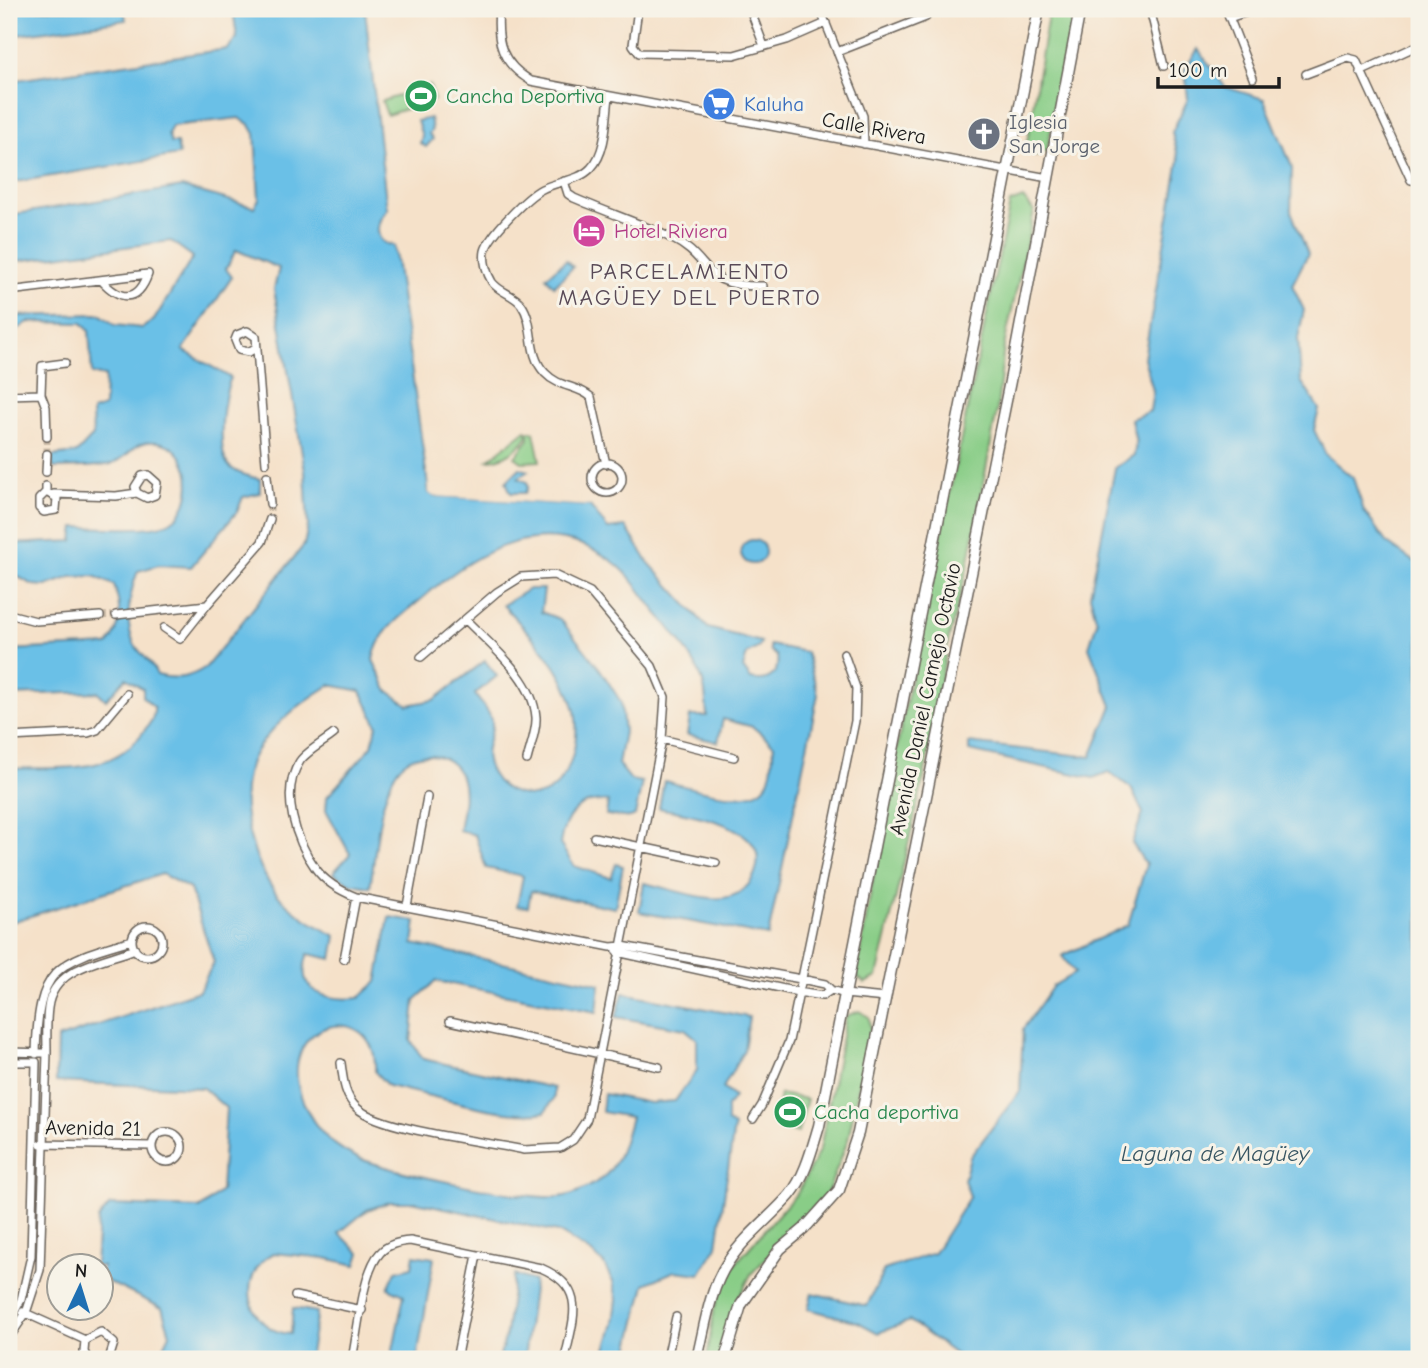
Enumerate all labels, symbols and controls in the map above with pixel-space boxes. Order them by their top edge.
scale bar [1158,46,1279,90]
text: 100 m [1169,58,1227,82]
sports icon: Cancha Deportiva [402,77,440,115]
place label: Cancha Deportiva [446,84,605,108]
supermarket icon: Kaluha [700,85,738,123]
place label: Kaluha [744,92,804,116]
street label: Calle Rivera [820,107,928,149]
place label: Iglesia San Jorge [1009,110,1100,158]
church icon: Iglesia San Jorge [965,115,1003,153]
hotel icon: Hotel Riviera [570,212,608,250]
place label: Hotel Riviera [614,219,728,243]
district label: PARCELAMIENTO MAGÜEY DEL PUERTO [558,258,822,311]
street label: Avenida Daniel Camejo Octavio [884,560,966,838]
sports icon: Cacha deportiva [771,1093,809,1131]
place label: Cacha deportiva [814,1100,959,1124]
street label: Avenida 21 [45,1115,141,1141]
water label: Laguna de Magüey [1121,1140,1311,1167]
north arrow [46,1252,116,1322]
text: N [74,1260,88,1282]

